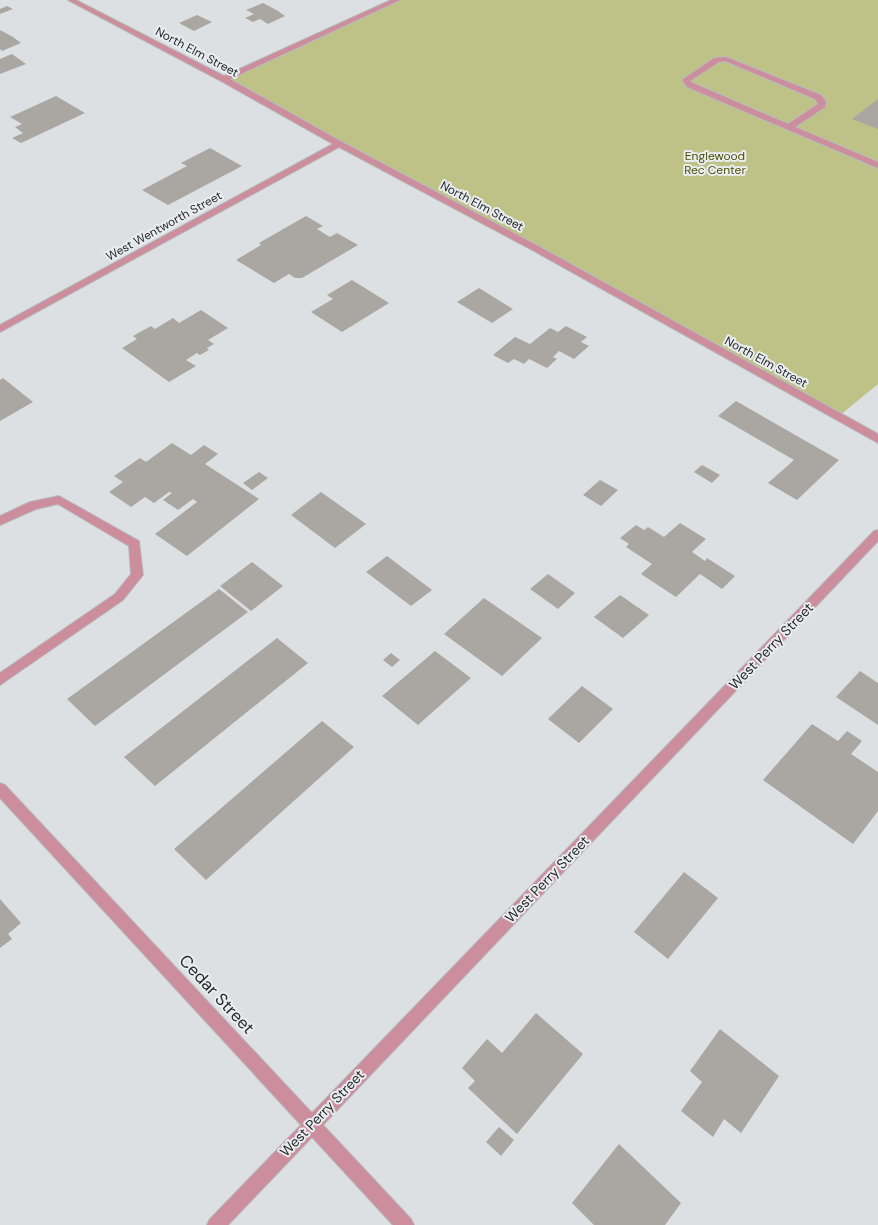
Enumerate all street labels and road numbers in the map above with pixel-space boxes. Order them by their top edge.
street label: North Elm Street [153,23,242,81]
street label: North Elm Street [438,177,527,235]
street label: West Wentworth Street [103,187,225,265]
street label: North Elm Street [722,333,810,391]
street label: West Perry Street [725,599,817,693]
street label: West Perry Street [501,832,593,926]
street label: Cedar Street [175,950,259,1038]
street label: West Perry Street [276,1066,368,1160]

